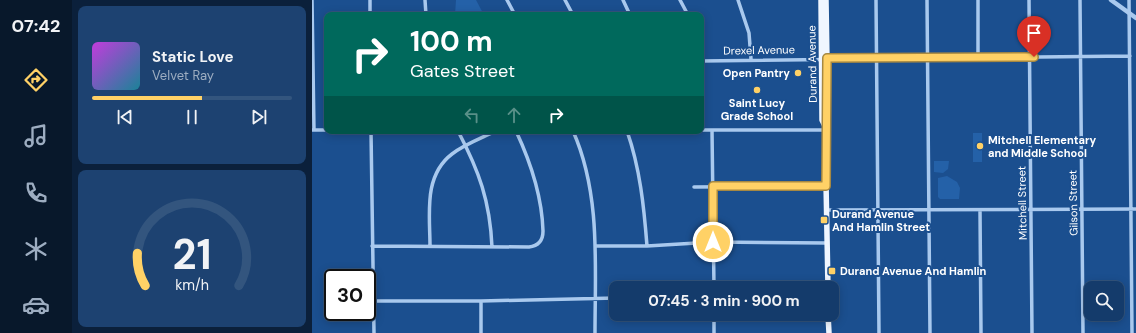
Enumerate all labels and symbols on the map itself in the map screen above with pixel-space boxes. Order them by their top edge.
pin [1017,16,1051,57]
street label: Durand Avenue [804,25,820,103]
street label: Drexel Avenue [723,42,795,58]
place label: Open Pantry [723,66,790,80]
marker: Open Pantry [793,68,803,78]
marker: Saint Lucy Grade School [752,85,762,95]
place label: Saint Lucy Grade School [721,96,793,123]
place label: Mitchell Elementary and Middle School [988,133,1096,160]
marker: Mitchell Elementary and Middle School [975,141,985,151]
street label: Mitchell Street [1014,166,1030,240]
street label: Gilson Street [1065,170,1081,236]
place label: Durand Avenue And Hamlin Street [832,207,930,234]
marker: Durand Avenue And Hamlin Street [819,215,829,225]
position arrow [692,221,734,263]
place label: Durand Avenue And Hamlin [840,264,987,278]
marker: Durand Avenue And Hamlin [827,266,837,276]
speed limit sign: 30 [324,269,376,321]

